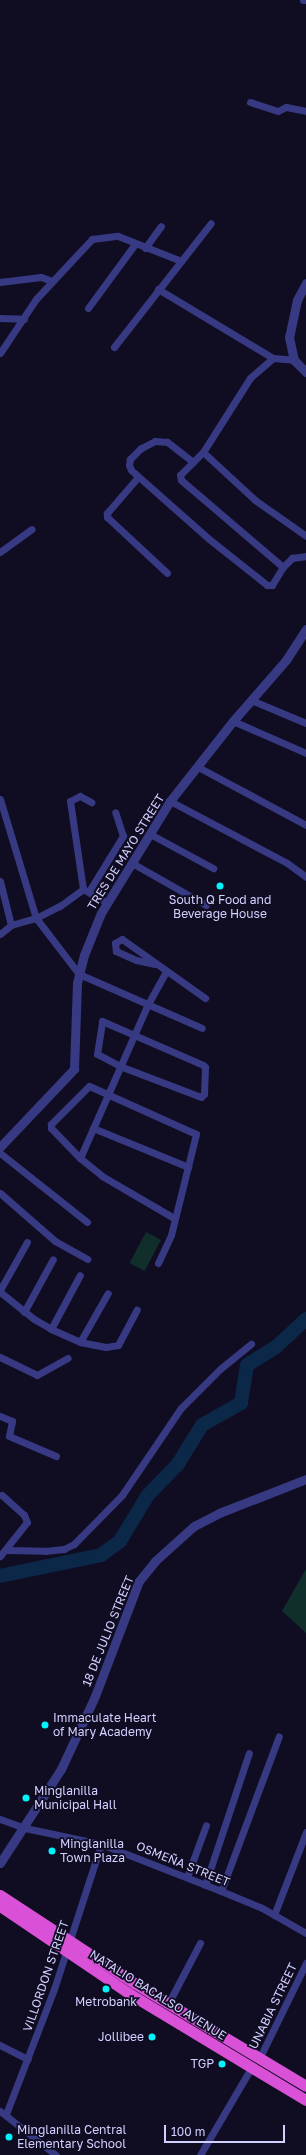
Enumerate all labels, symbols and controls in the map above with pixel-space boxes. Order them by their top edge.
street label: TRES DE MAYO STREET [84,791,168,913]
marker: South Q Food and Beverage House [215,881,225,891]
place label: South Q Food and Beverage House [169,893,271,921]
street label: 18 DE JULIO STREET [79,1574,137,1688]
place label: Immaculate Heart of Mary Academy [53,1711,156,1739]
marker: Immaculate Heart of Mary Academy [40,1720,50,1730]
place label: Minglanilla Municipal Hall [34,1784,117,1812]
marker: Minglanilla Municipal Hall [21,1793,31,1803]
place label: Minglanilla Town Plaza [60,1837,125,1865]
street label: OSMEÑA STREET [134,1839,232,1889]
marker: Minglanilla Town Plaza [47,1846,57,1856]
street label: VILLORDON STREET [20,1918,72,2034]
street label: NATALIO BACALSO AVENUE [87,1947,229,2043]
street label: UNABIA STREET [246,1961,300,2051]
marker: Metrobank [101,1984,111,1994]
place label: Metrobank [75,1995,137,2009]
place label: Jollibee [98,2030,144,2044]
marker: Jollibee [147,2032,157,2042]
place label: TGP [190,2057,214,2071]
marker: TGP [217,2059,227,2069]
scale bar [166,2117,287,2143]
place label: Minglanilla Central Elementary School [17,2123,126,2151]
text: 100 m [171,2124,205,2139]
marker: Minglanilla Central Elementary School [4,2132,14,2142]

